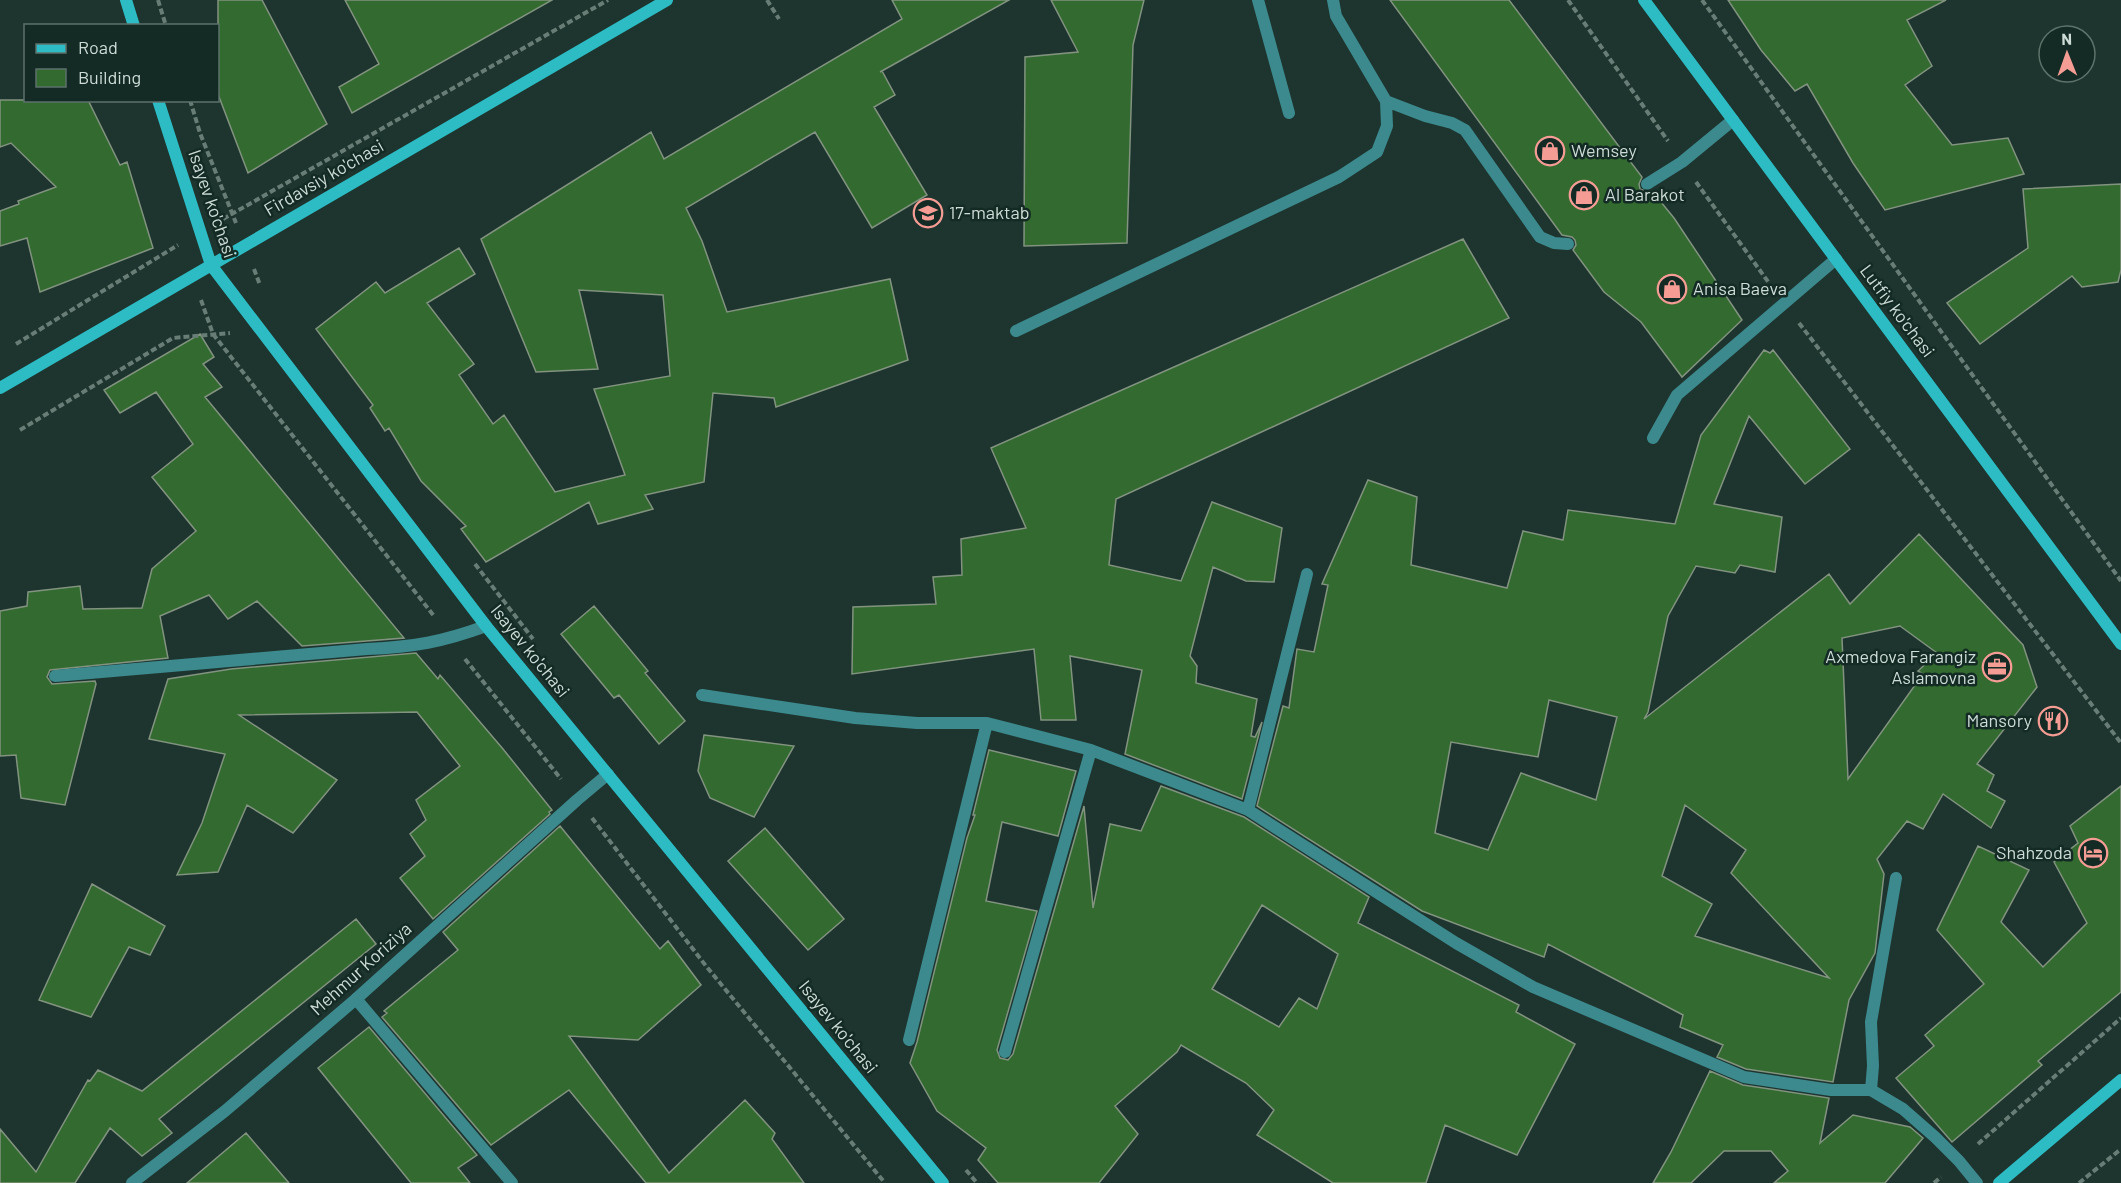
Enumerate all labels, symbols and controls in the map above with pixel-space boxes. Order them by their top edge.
legend [24,24,219,102]
north arrow [2037,24,2097,84]
text: N [2061,29,2072,48]
text: Road [78,36,118,58]
text: Building [78,66,141,88]
street label: Firdavsiy ko'chasi [260,134,387,220]
shop icon: Wemsey [1534,135,1566,167]
place label: Wemsey [1571,139,1637,161]
street label: Isayev ko'chasi [184,147,242,261]
shop icon: Al Barakot [1568,179,1600,211]
place label: Al Barakot [1605,183,1685,205]
school or university icon: 17-maktab [912,197,944,229]
place label: 17-maktab [949,201,1030,223]
street label: Lutfiy ko'chasi [1856,260,1940,361]
shop icon: Anisa Baeva [1656,273,1688,305]
place label: Anisa Baeva [1693,277,1787,299]
street label: Isayev ko'chasi [487,599,575,701]
place label: Axmedova Farangiz Aslamovna [1825,645,1976,688]
office icon: Axmedova Farangiz Aslamovna [1981,651,2013,683]
restaurant icon: Mansory [2037,705,2069,737]
place label: Mansory [1966,709,2032,731]
hotel icon: Shahzoda [2077,837,2109,869]
place label: Shahzoda [1996,841,2072,863]
street label: Mehmur Koriziya [305,917,415,1019]
street label: Isayev ko'chasi [795,975,883,1077]

